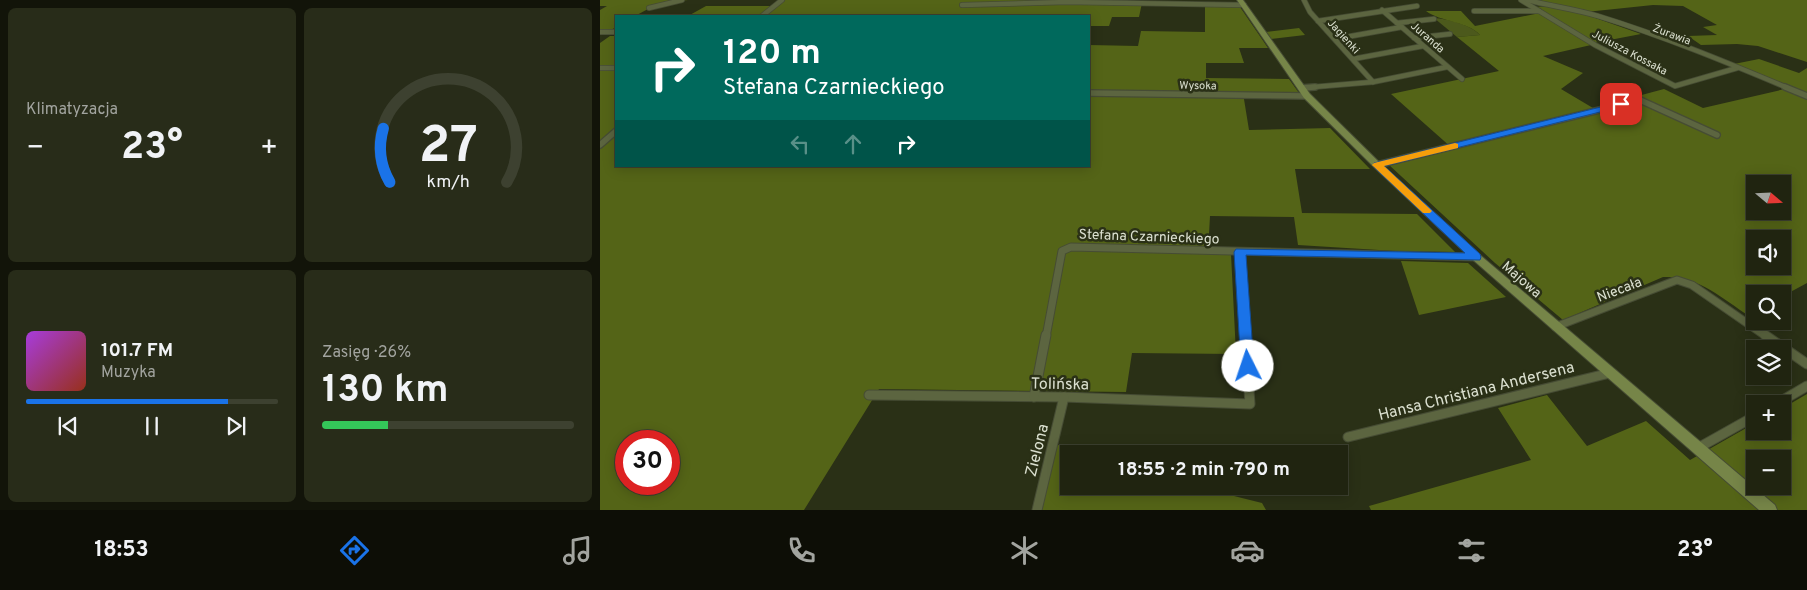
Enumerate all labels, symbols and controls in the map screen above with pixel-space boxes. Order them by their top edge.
street label: Jagienki [1324,16,1362,57]
street label: Juranda [1407,19,1447,56]
street label: Żurawia [1651,20,1693,49]
street label: Juliusza Kossaka [1589,27,1670,79]
text: 120 m [723,32,821,76]
icon: right [640,35,705,100]
text: Stefana Czarnieckiego [723,75,945,102]
street label: Wysoka [1179,79,1217,93]
pin [1600,83,1642,125]
icon: arrive [1607,90,1635,118]
text: Klimatyzacja [26,100,118,120]
text: 27 [418,115,478,181]
text: 23° [121,124,183,173]
icon: left [786,130,814,158]
icon: ahead [839,130,867,158]
icon: right [892,130,920,158]
text: − [26,131,44,167]
text: + [260,131,278,167]
text: km/h [426,171,470,194]
north arrow [1746,175,1791,220]
map controls [1746,175,1791,495]
street label: Stefana Czarnieckiego [1078,227,1220,248]
button: sound [1746,230,1791,275]
street label: Majowa [1498,258,1544,302]
street label: Niecała [1595,274,1644,307]
button: search [1746,285,1791,330]
text: 101.7 FM [101,339,173,363]
position arrow [1221,339,1273,391]
button: layers [1746,340,1791,385]
text: Zasięg · 26% [322,343,411,363]
street label: Hansa Christiana Andersena [1376,358,1577,426]
text: Muzyka [101,363,156,383]
text: 130 km [322,367,448,416]
street label: Tolińska [1031,374,1089,396]
button: + [1746,395,1791,440]
icon: previous [54,412,82,440]
icon: pause [138,412,166,440]
icon: next [222,412,250,440]
street label: Zielona [1022,422,1054,479]
speed limit sign: 30 [615,430,680,495]
button: − [1746,450,1791,495]
text: 18:55 · 2 min · 790 m [1118,458,1290,482]
icon: directions [337,533,372,568]
icon: music [560,533,595,568]
icon: phone [784,533,819,568]
icon: climate [1007,533,1042,568]
icon: car [1230,533,1265,568]
icon: filters [1454,533,1489,568]
text: 18:53 [94,537,149,564]
text: 23° [1677,537,1713,564]

